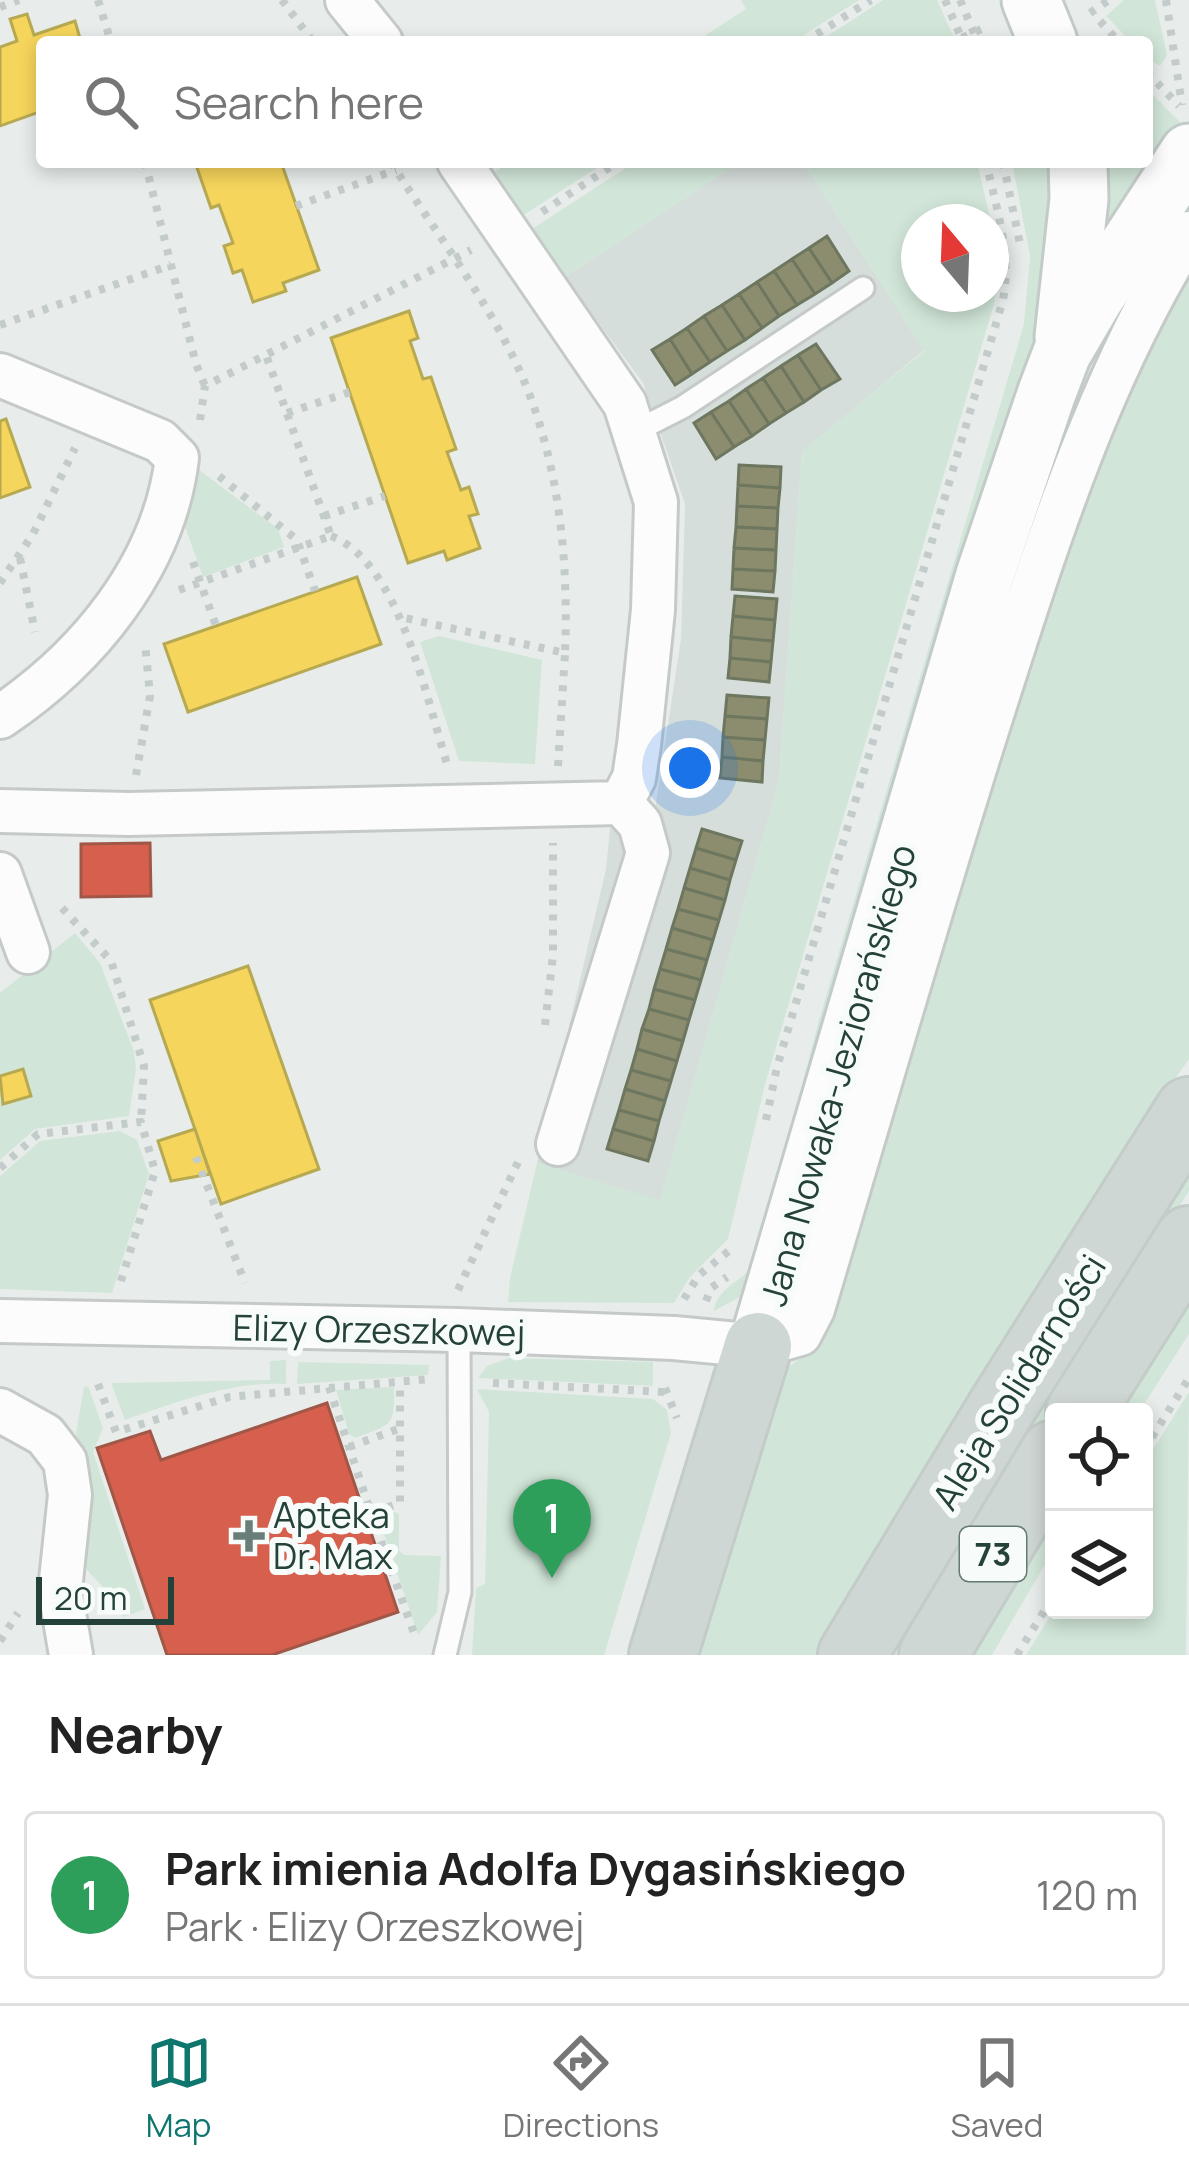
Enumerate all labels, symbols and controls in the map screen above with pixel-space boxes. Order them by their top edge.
search box [36,36,1153,168]
icon: search [78,69,144,135]
text: Search here [174,71,424,133]
north arrow [901,204,1009,312]
your location [660,738,720,798]
street label: Jana Nowaka-Jeziorańskiego [748,838,927,1311]
street label: Aleja Solidarności [920,1245,1117,1519]
street label: Elizy Orzeszkowej [232,1302,526,1357]
map controls [1045,1403,1153,1619]
button: locate [1045,1403,1153,1511]
pin: 1 [513,1479,591,1578]
place label: Apteka Dr. Max [273,1490,393,1580]
button: layers [1045,1511,1153,1619]
marker: Apteka Dr. Max [236,1523,262,1549]
road number: 73 [960,1527,1026,1581]
scale bar [36,1571,174,1624]
text: 20 m [54,1575,128,1620]
text: Nearby [48,1699,223,1768]
text: Park imienia Adolfa Dygasińskiego [165,1837,906,1899]
text: 1 [81,1868,99,1922]
text: 120 m [1036,1868,1138,1922]
text: Park · Elizy Orzeszkowej [165,1899,584,1953]
tab: Map [146,2030,212,2147]
tab: Directions [503,2030,659,2147]
tab: Saved [950,2030,1043,2147]

